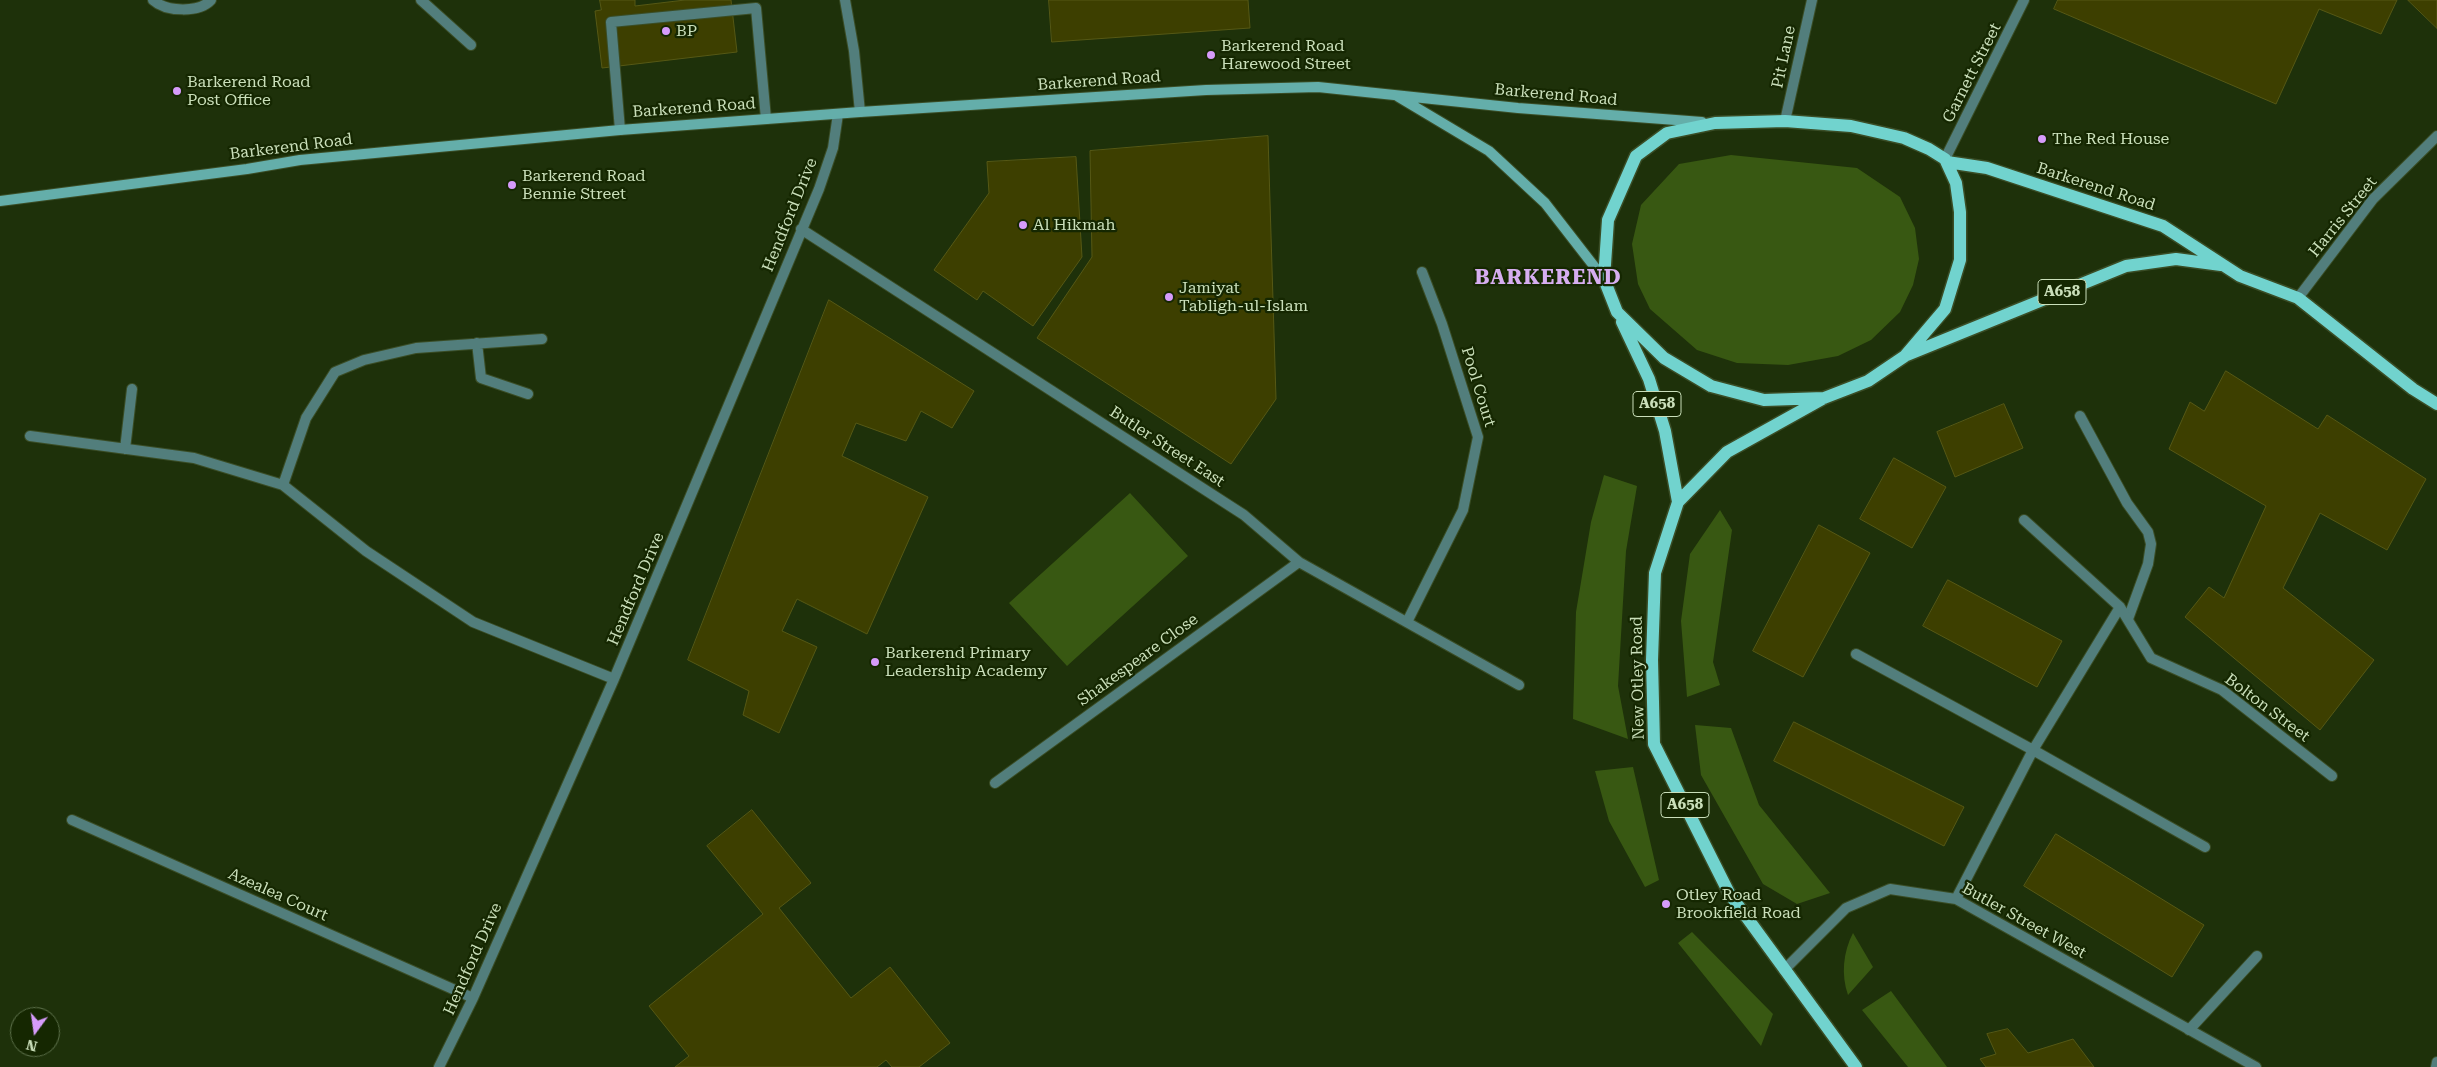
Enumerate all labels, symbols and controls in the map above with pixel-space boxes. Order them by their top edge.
street label: Garnett Street [1939,20,2005,126]
place label: BP [676,21,697,41]
street label: Pit Lane [1768,24,1800,90]
marker: BP [660,25,672,37]
place label: Barkerend Road Harewood Street [1221,36,1351,74]
marker: Barkerend Road Harewood Street [1205,49,1217,61]
street label: Barkerend Road [1037,67,1161,95]
place label: Barkerend Road Post Office [187,72,310,110]
street label: Barkerend Road [1494,80,1618,110]
marker: Barkerend Road Post Office [171,85,183,97]
street label: Barkerend Road [632,94,756,122]
place label: The Red House [2052,129,2169,149]
street label: Barkerend Road [229,130,353,164]
marker: The Red House [2036,133,2048,145]
street label: Hendford Drive [758,155,822,275]
street label: Barkerend Road [2034,159,2158,215]
place label: Barkerend Road Bennie Street [522,166,645,204]
street label: Harris Street [2305,173,2381,261]
marker: Barkerend Road Bennie Street [506,179,518,191]
place label: Al Hikmah [1033,215,1116,235]
marker: Al Hikmah [1017,219,1029,231]
district label: BARKEREND [1473,265,1623,291]
place label: Jamiyat Tabligh-ul-Islam [1179,278,1308,316]
road number: A658 [2038,280,2086,304]
marker: Jamiyat Tabligh-ul-Islam [1163,291,1175,303]
street label: Pool Court [1457,345,1499,429]
road number: A658 [1633,392,1681,416]
street label: Butler Street East [1106,403,1228,491]
street label: Hendford Drive [604,530,668,648]
street label: Shakespeare Close [1074,610,1202,710]
street label: New Otley Road [1627,616,1649,740]
place label: Barkerend Primary Leadership Academy [885,643,1047,681]
marker: Barkerend Primary Leadership Academy [869,656,881,668]
street label: Bolton Street [2221,670,2313,746]
road number: A658 [1661,792,1709,818]
street label: Azealea Court [225,865,331,925]
street label: Butler Street West [1959,879,2089,963]
place label: Otley Road Brookfield Road [1676,885,1801,923]
marker: Otley Road Brookfield Road [1660,898,1672,910]
street label: Hendford Drive [440,900,506,1018]
north arrow [10,1007,60,1057]
text: N [24,1037,39,1055]

